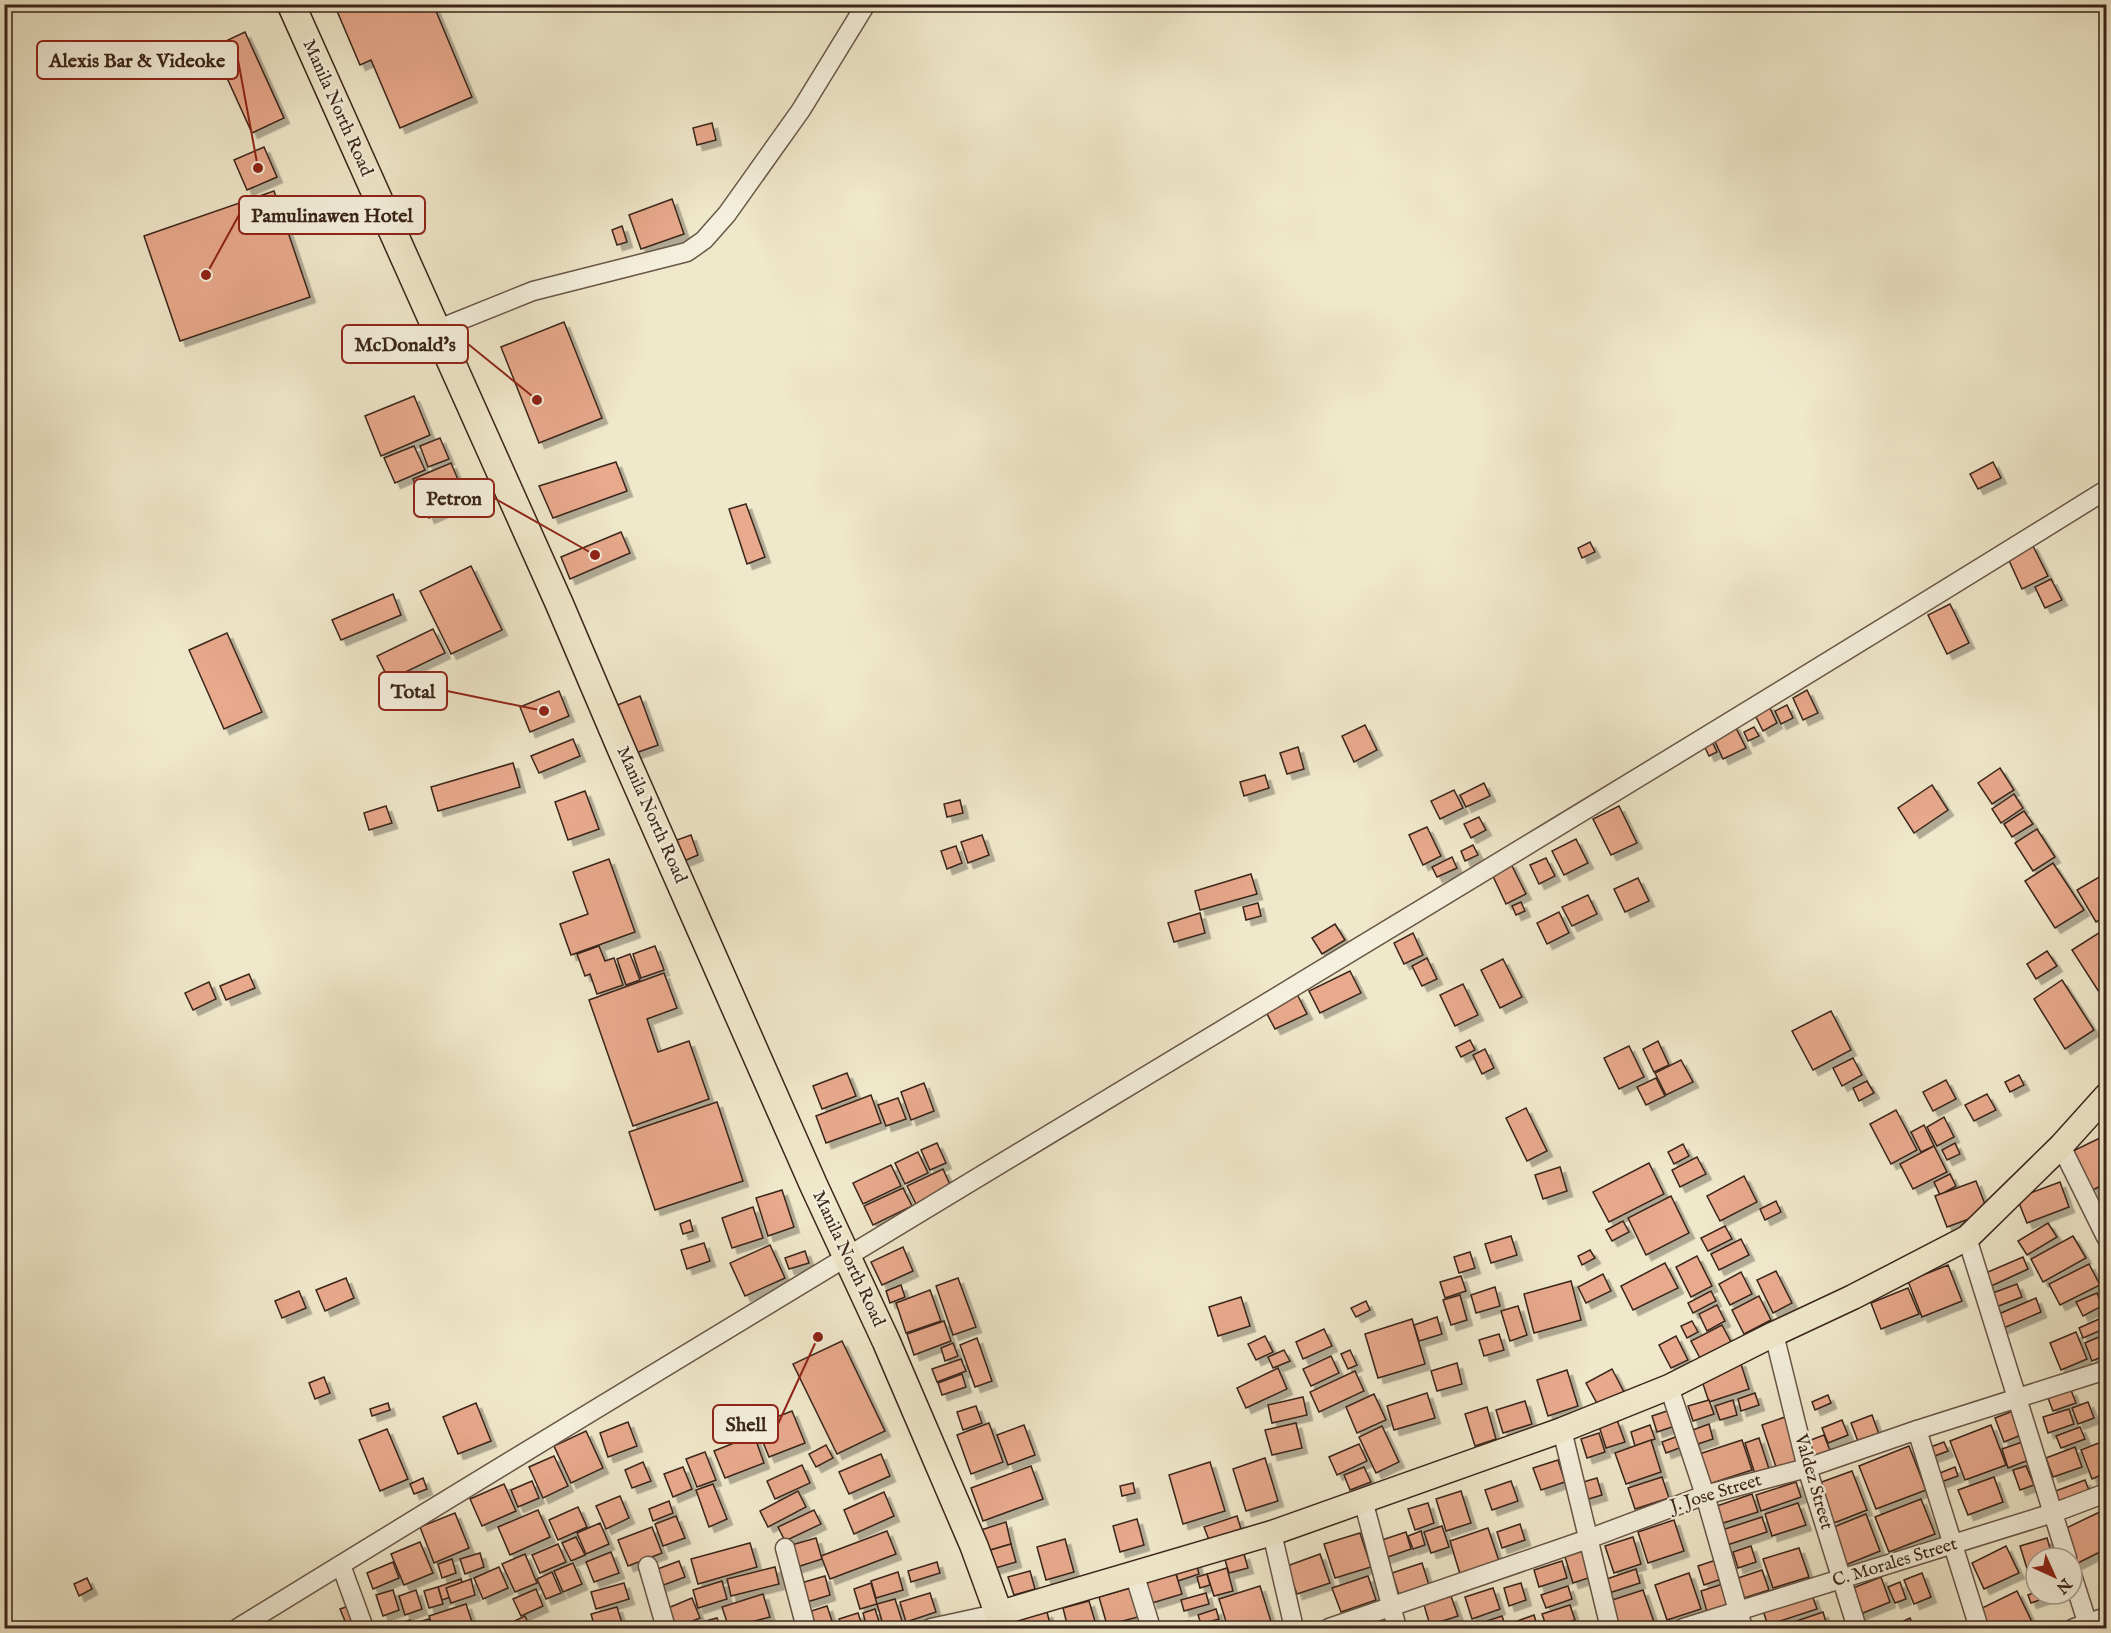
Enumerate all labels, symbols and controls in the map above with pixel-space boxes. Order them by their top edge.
street label: Manila North Road [297,36,378,180]
callout: Alexis Bar & Videoke [37,41,238,79]
text: Alexis Bar & Videoke [48,49,226,74]
callout: Pamulinawen Hotel [239,196,425,234]
text: Pamulinawen Hotel [251,204,414,229]
callout: McDonald's [342,325,468,363]
text: McDonald's [354,333,456,358]
callout: Petron [414,479,494,517]
text: Petron [426,487,482,512]
callout: Total [379,672,447,710]
text: Total [390,680,436,705]
street label: Manila North Road [611,743,692,887]
street label: Manila North Road [806,1187,890,1331]
callout: Shell [713,1405,778,1443]
text: Shell [726,1413,767,1438]
street label: Valdez Street [1788,1431,1838,1532]
street label: J. Jose Street [1666,1469,1764,1519]
street label: C. Morales Street [1830,1533,1960,1593]
north arrow [2024,1546,2084,1606]
text: N [2051,1573,2076,1597]

